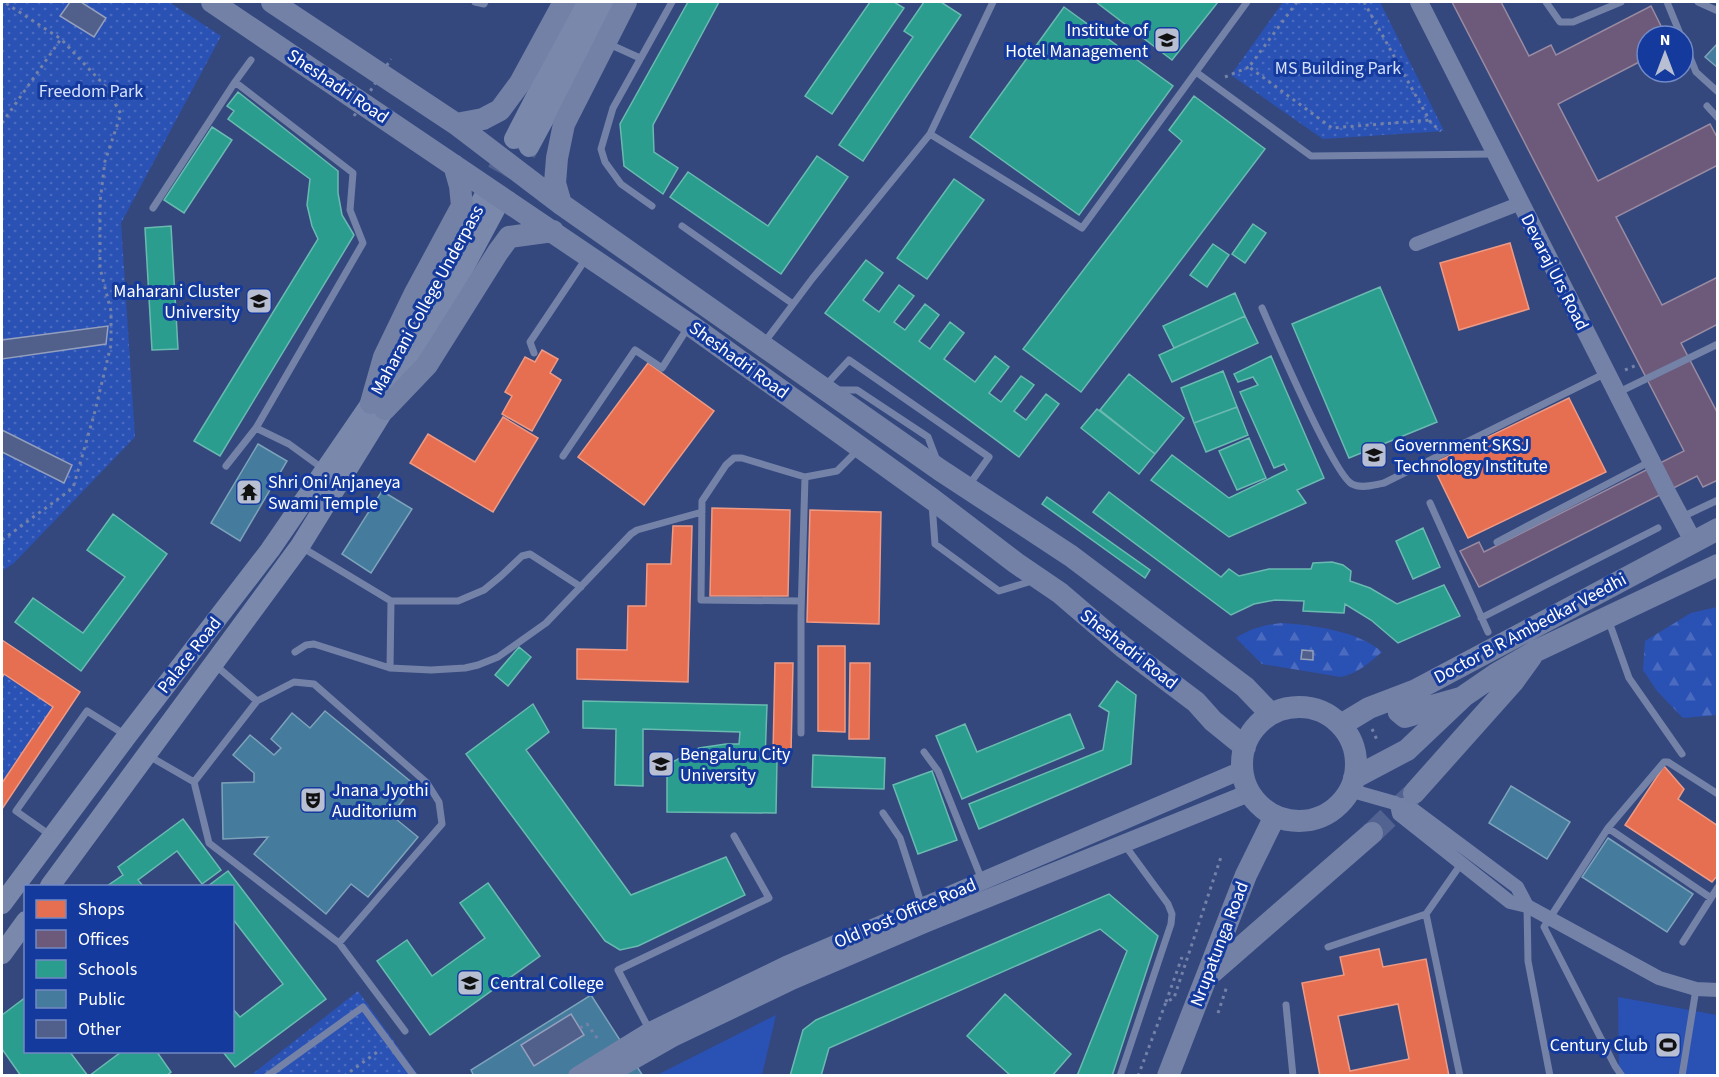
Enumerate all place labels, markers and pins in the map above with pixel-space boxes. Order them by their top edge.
place label: Institute of Hotel Management [1005,18,1149,64]
school or university icon: Institute of Hotel Management [1152,25,1182,55]
place label: Maharani Cluster University [113,279,241,325]
school or university icon: Maharani Cluster University [244,286,274,316]
place label: Government SKSJ Technology Institute [1394,433,1548,479]
school or university icon: Government SKSJ Technology Institute [1359,440,1389,470]
place label: Shri Oni Anjaneya Swami Temple [268,470,401,516]
temple icon: Shri Oni Anjaneya Swami Temple [234,477,264,507]
place label: Bengaluru City University [680,742,791,788]
school or university icon: Bengaluru City University [646,749,676,779]
place label: Jnana Jyothi Auditorium [332,778,429,824]
theatre icon: Jnana Jyothi Auditorium [298,785,328,815]
school or university icon: Central College [455,968,485,998]
place label: Central College [490,971,604,996]
sports icon: Century Club [1653,1030,1683,1060]
place label: Century Club [1550,1033,1648,1058]

